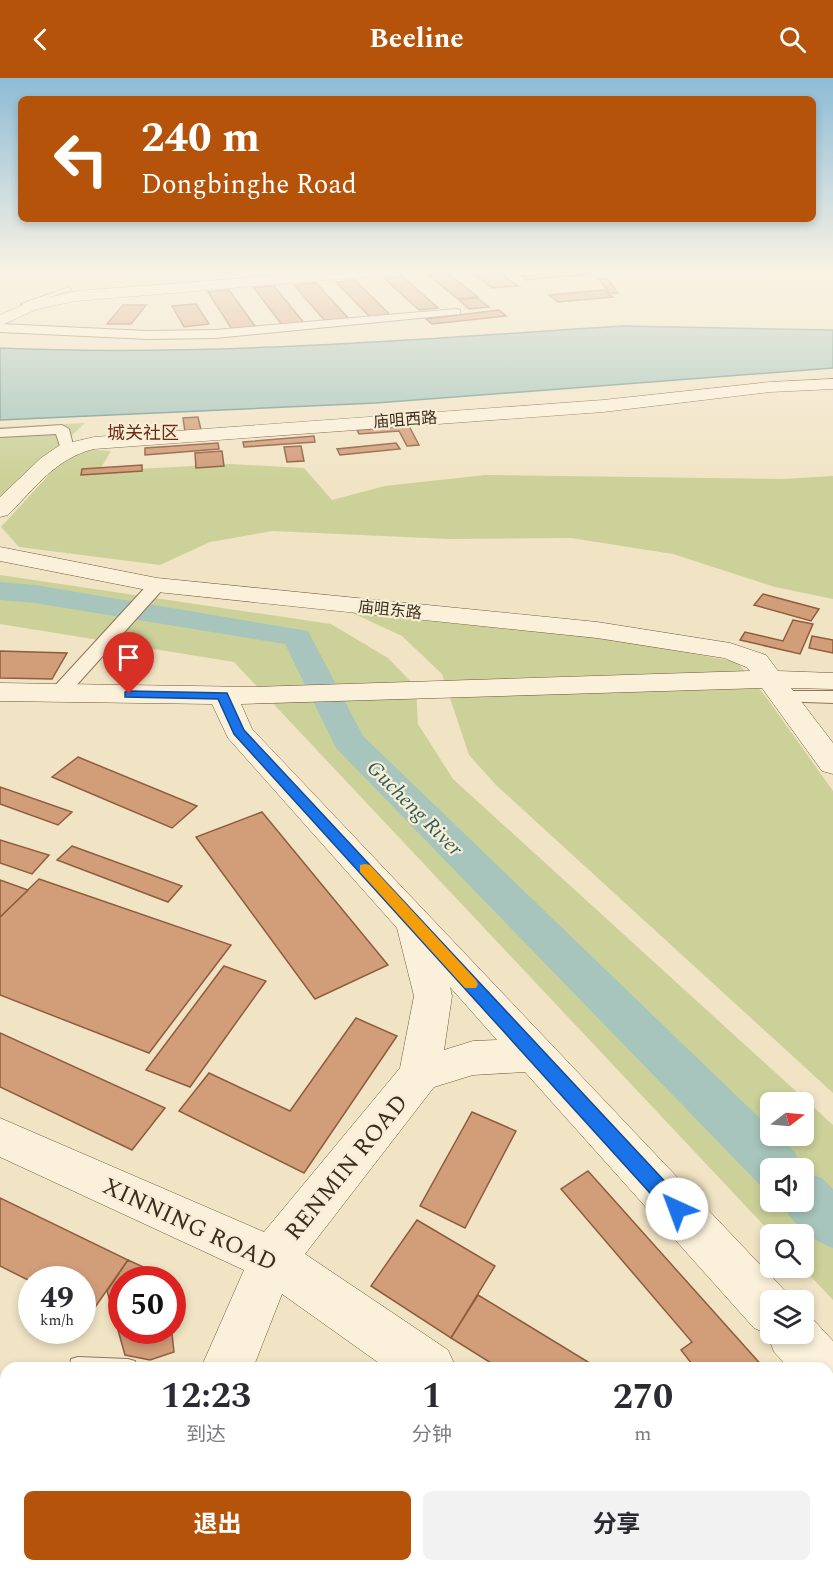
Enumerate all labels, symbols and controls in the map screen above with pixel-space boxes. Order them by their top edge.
text: Beeline [369,18,464,60]
icon: back [24,23,57,56]
icon: search [776,23,809,56]
text: 240 m [141,107,260,170]
icon: left [42,120,120,198]
text: Dongbinghe Road [141,164,357,206]
street label: 庙咀西路 [372,406,438,434]
district label: 城关社区 [107,420,179,447]
street label: 庙咀东路 [357,595,423,625]
pin [103,632,154,694]
icon: arrive [112,641,145,674]
water label: Gucheng River [359,753,470,865]
street label: RENMIN ROAD [276,1087,417,1249]
north arrow [760,1092,814,1146]
map controls [760,1092,814,1344]
button: sound [760,1158,814,1212]
street label: XINNING ROAD [96,1169,283,1281]
position arrow [645,1177,709,1241]
button: search [760,1224,814,1278]
speed limit sign: 50 [108,1266,186,1344]
text: 49 [40,1275,74,1321]
button: layers [760,1290,814,1344]
text: km/h [40,1309,74,1332]
text: 12:23 [161,1369,251,1424]
text: 1 [422,1369,442,1424]
text: 270 [613,1370,673,1425]
text: m [634,1419,652,1449]
text: 到达 [186,1420,226,1450]
text: 分钟 [412,1420,452,1450]
button: 退出 [24,1491,411,1560]
button: 分享 [423,1491,810,1560]

